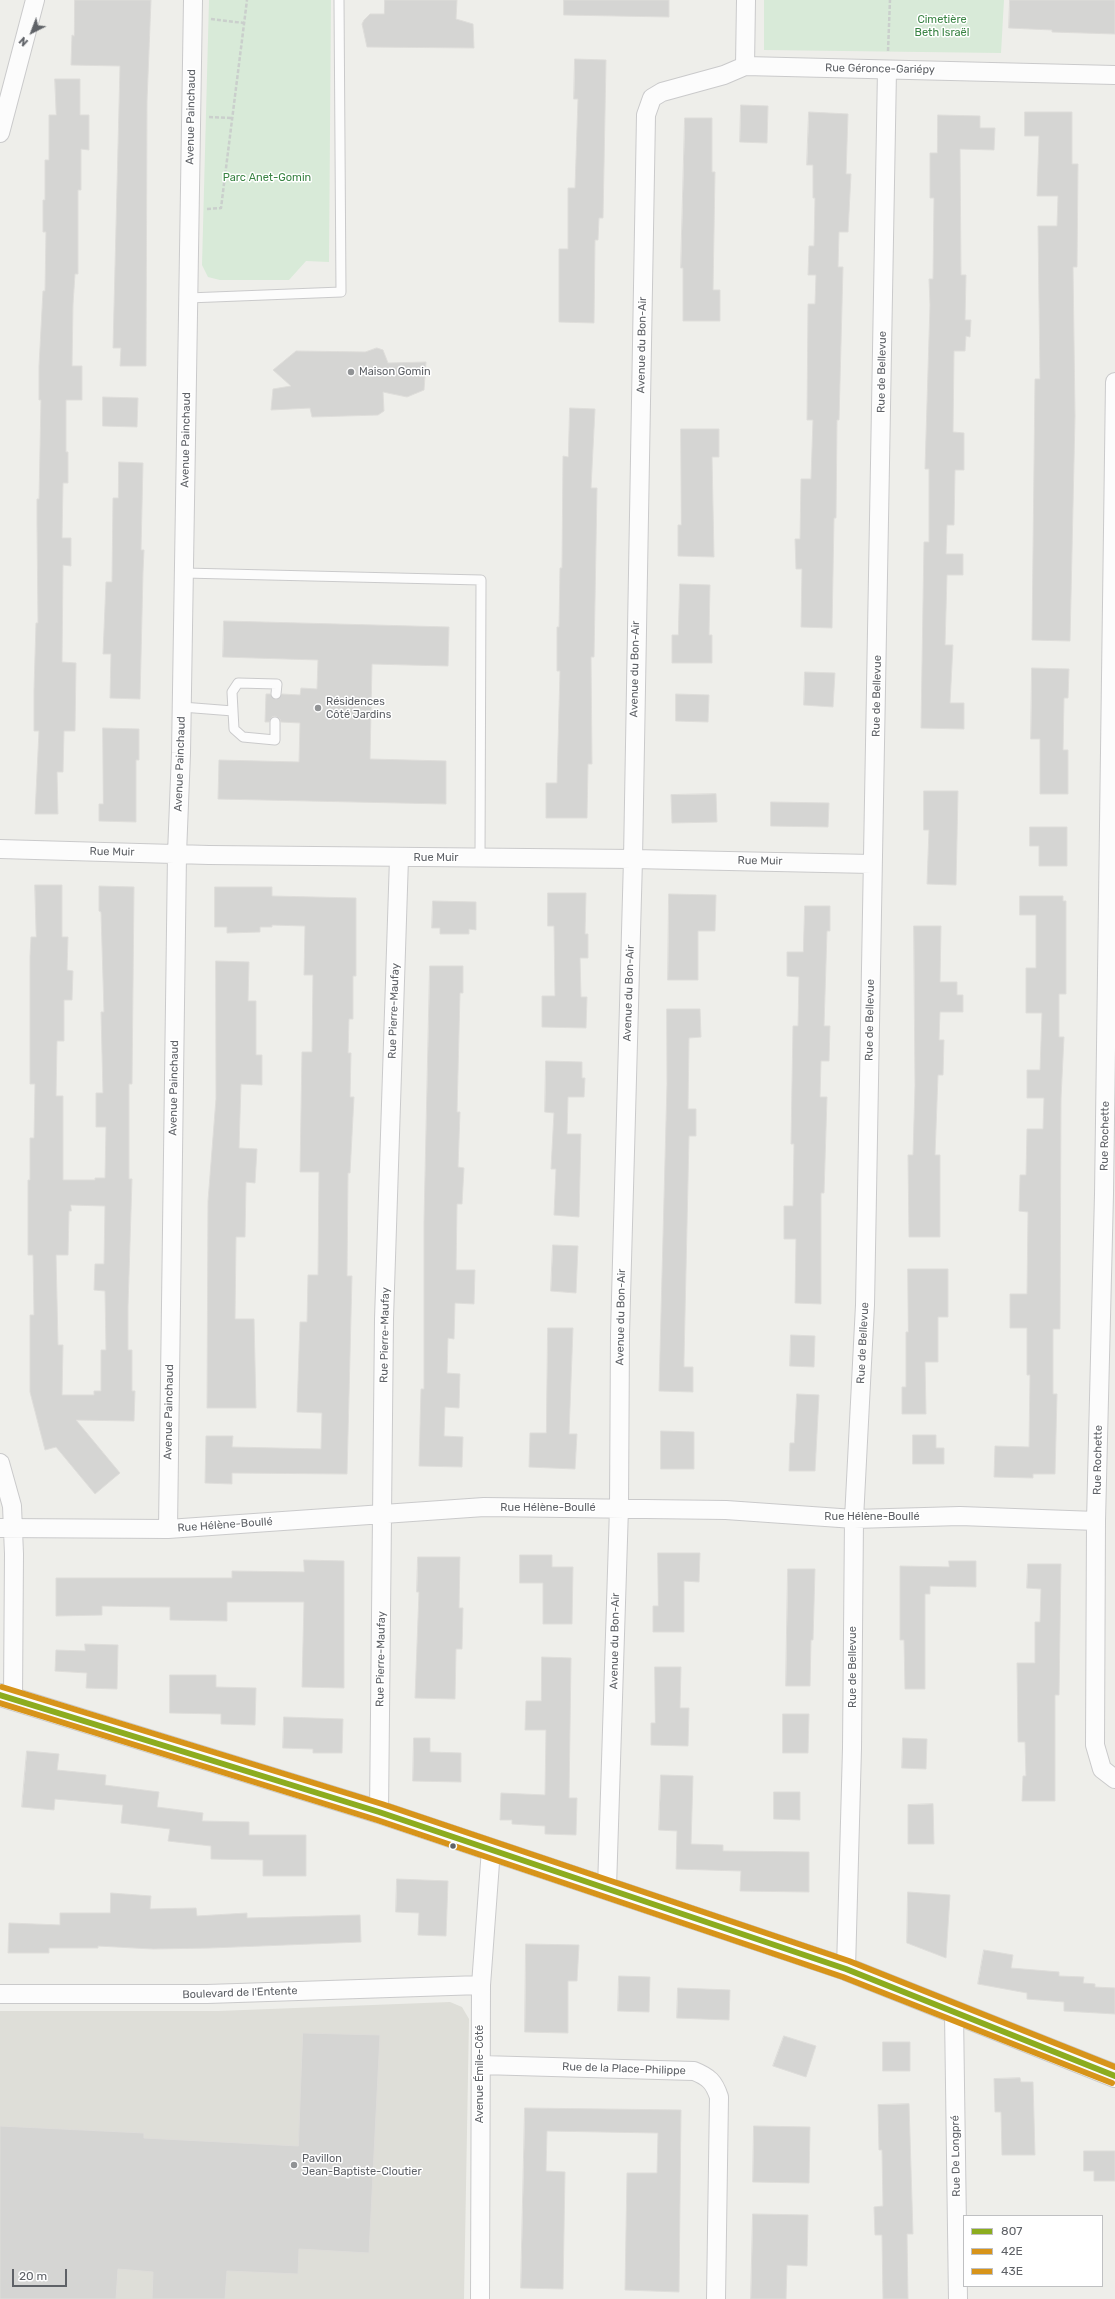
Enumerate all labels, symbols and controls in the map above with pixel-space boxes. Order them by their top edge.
north arrow [12,12,52,52]
park label: Cimetière Beth Israël [915,13,969,39]
text: N [16,34,31,49]
street label: Rue Géronce-Gariépy [825,61,935,77]
street label: Avenue Painchaud [184,69,198,165]
park label: Parc Anet-Gomin [223,171,311,185]
street label: Avenue du Bon-Air [635,297,649,393]
street label: Rue de Bellevue [875,331,889,413]
place label: Maison Gomin [359,365,431,379]
marker: Maison Gomin [346,367,356,377]
street label: Avenue Painchaud [179,392,193,488]
street label: Avenue du Bon-Air [628,621,642,717]
street label: Rue de Bellevue [870,655,884,737]
place label: Résidences Côté Jardins [326,695,391,721]
marker: Résidences Côté Jardins [313,703,323,713]
street label: Avenue Painchaud [172,716,188,812]
street label: Rue Muir [89,845,135,859]
street label: Rue Muir [414,851,458,865]
street label: Rue Muir [737,854,783,868]
street label: Avenue du Bon-Air [621,944,637,1042]
street label: Rue Pierre-Maufay [386,963,402,1059]
street label: Rue de Bellevue [863,979,877,1061]
street label: Avenue Painchaud [167,1040,181,1136]
street label: Rue Rochette [1098,1101,1112,1171]
street label: Avenue du Bon-Air [614,1269,628,1365]
street label: Rue Pierre-Maufay [378,1287,392,1383]
street label: Rue de Bellevue [854,1302,872,1384]
street label: Avenue Painchaud [162,1364,176,1460]
street label: Rue Rochette [1091,1425,1105,1495]
street label: Rue Hélène-Boullé [500,1501,596,1515]
street label: Rue Hélène-Boullé [824,1510,920,1524]
street label: Rue Hélène-Boullé [177,1515,273,1535]
street label: Avenue du Bon-Air [608,1593,622,1689]
street label: Rue Pierre-Maufay [374,1611,388,1707]
street label: Rue de Bellevue [846,1626,860,1708]
unlabelled marker [448,1841,458,1851]
street label: Boulevard de l'Entente [182,1984,298,2002]
street label: Avenue Émile-Côté [473,2025,487,2123]
street label: Rue de la Place-Philippe [562,2060,686,2078]
street label: Rue De Longpré [949,2115,963,2197]
place label: Pavillon Jean-Baptiste-Cloutier [302,2152,422,2178]
marker: Pavillon Jean-Baptiste-Cloutier [289,2160,299,2170]
legend [963,2215,1103,2287]
text: 807 [1001,2224,1022,2238]
text: 42E [1001,2244,1023,2258]
scale bar [14,2261,69,2287]
text: 43E [1001,2264,1023,2278]
text: 20 m [19,2269,47,2283]

